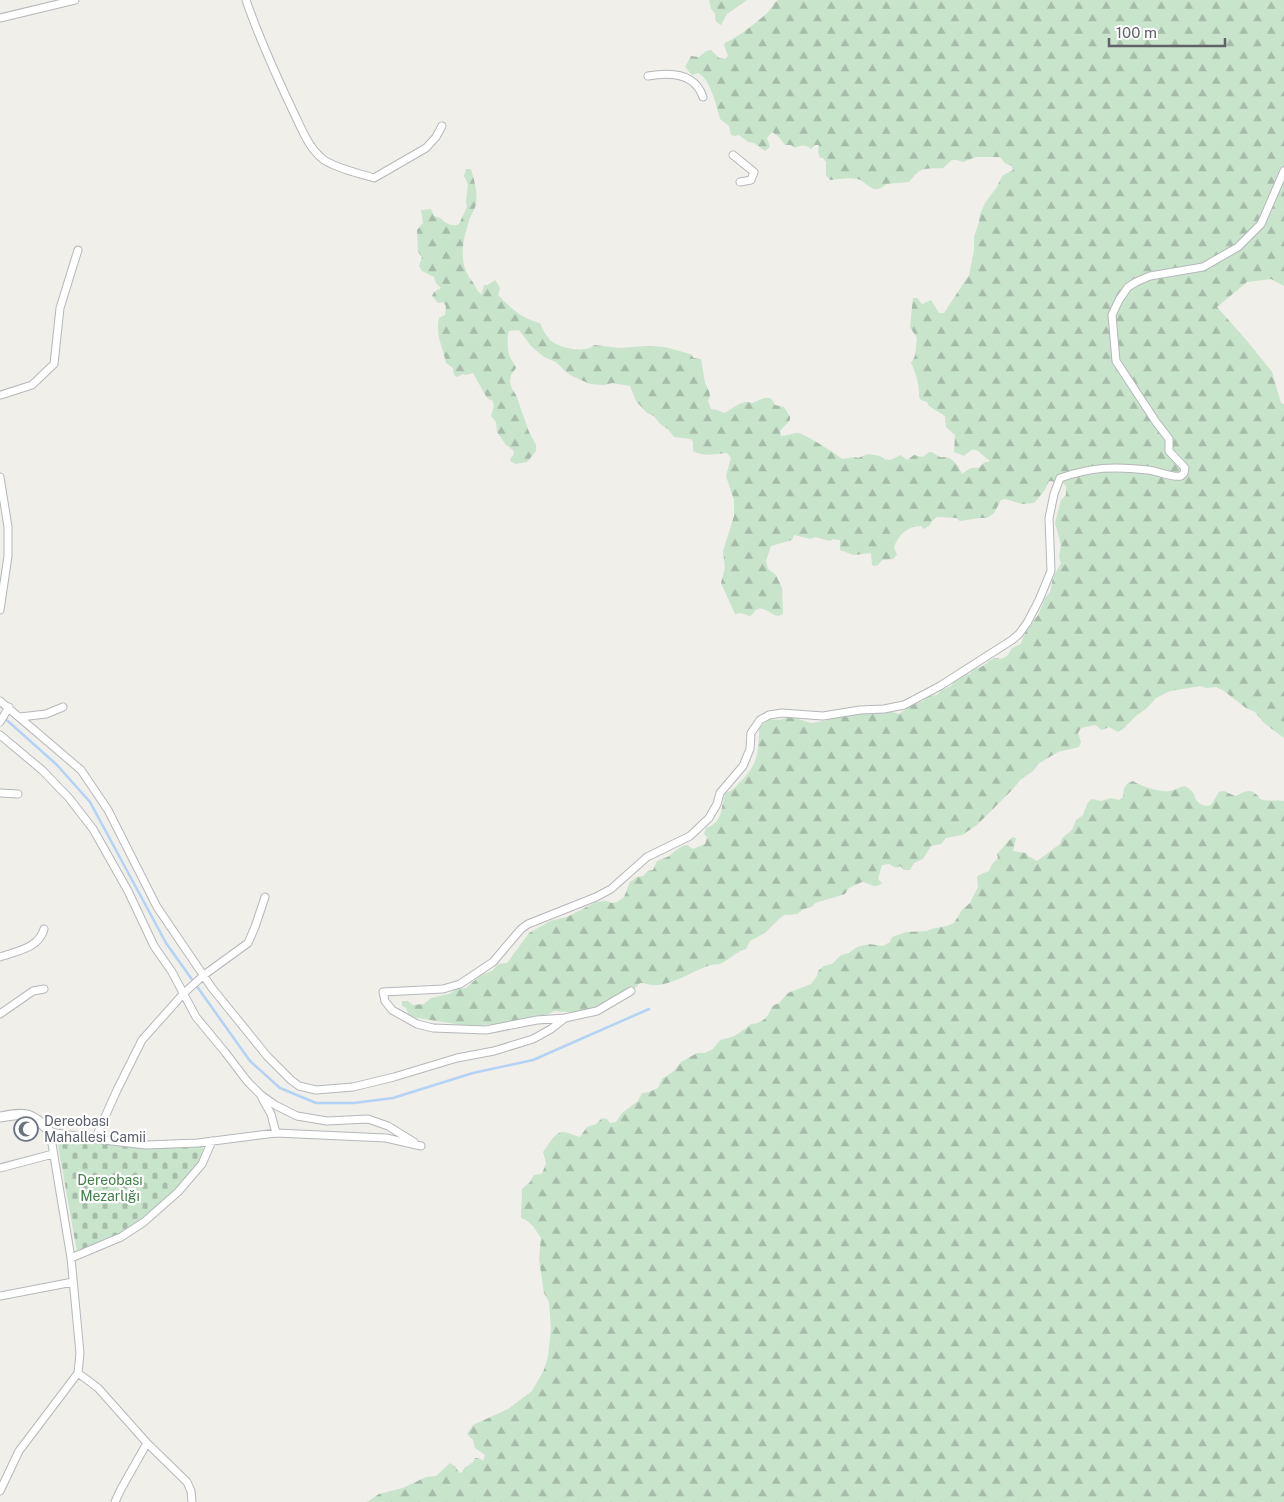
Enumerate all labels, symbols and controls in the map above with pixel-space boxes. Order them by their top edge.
scale bar [1109,15,1225,47]
text: 100 m [1116,24,1157,41]
place label: Dereobası Mahallesi Camii [44,1113,146,1145]
mosque icon: Dereobası Mahallesi Camii [13,1116,39,1142]
park label: Dereobası Mezarlığı [77,1172,143,1204]

